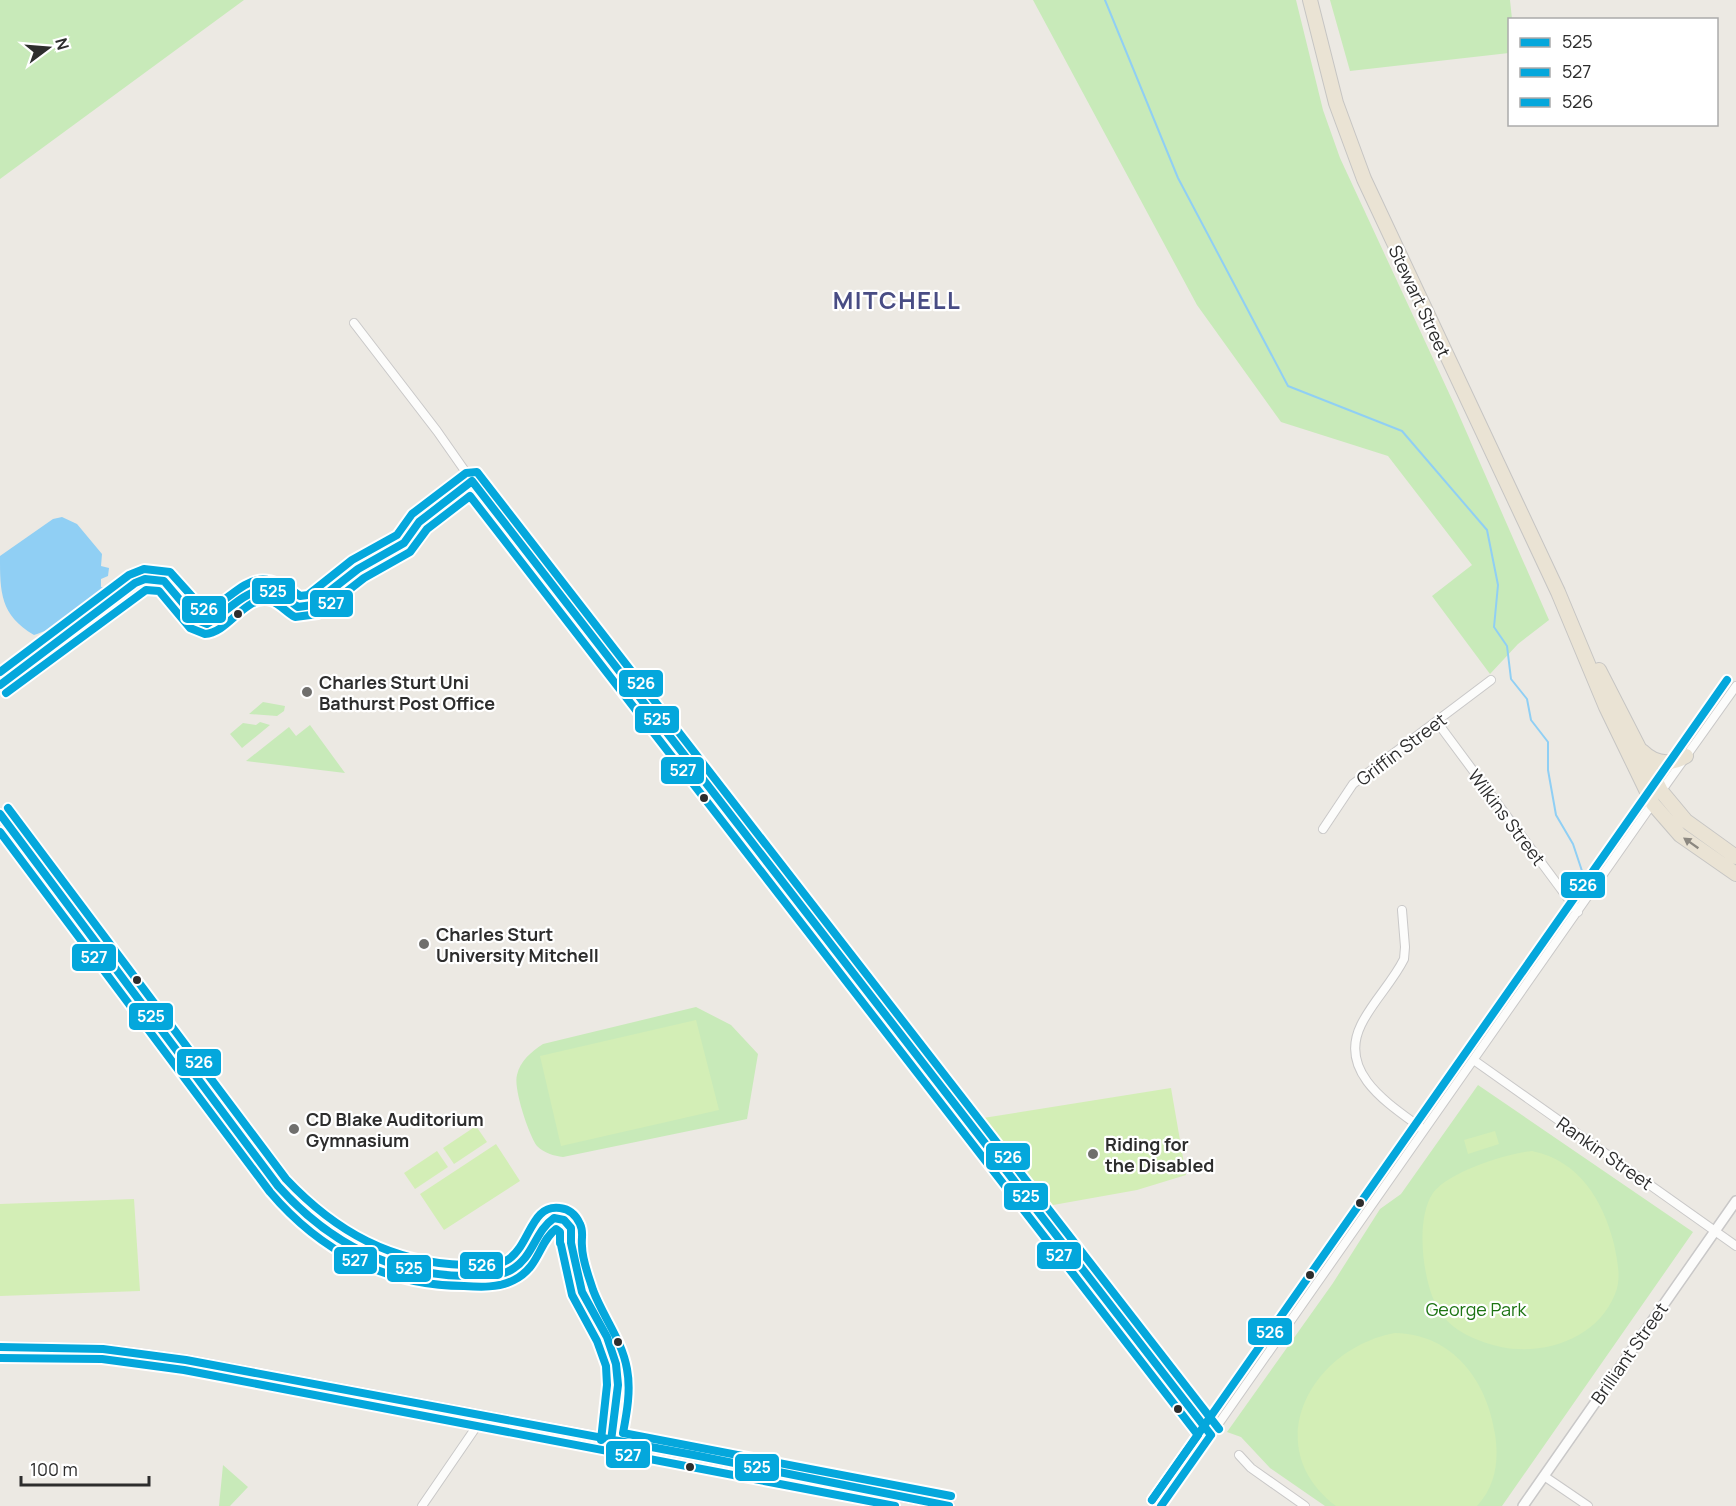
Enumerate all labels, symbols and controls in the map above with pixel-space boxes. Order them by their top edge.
north arrow [18,18,78,78]
legend [1508,18,1718,126]
text: 525 [1562,29,1593,53]
text: N [50,35,75,52]
text: 527 [1562,59,1591,83]
text: 526 [1562,89,1593,113]
street label: Stewart Street [1383,241,1457,361]
district label: MITCHELL [833,283,961,316]
line badge: 525 [251,577,296,605]
text: 525 [259,580,287,602]
line badge: 527 [309,589,354,618]
text: 527 [317,592,345,614]
line badge: 526 [181,595,227,624]
text: 526 [190,598,218,620]
unlabelled marker [232,608,244,620]
line badge: 526 [618,669,664,698]
place label: Charles Sturt Uni Bathurst Post Office [319,670,495,715]
text: 526 [627,672,655,694]
marker: Charles Sturt Uni Bathurst Post Office [300,685,314,699]
line badge: 525 [634,705,680,734]
street label: Griffin Street [1351,707,1451,791]
text: 525 [643,708,671,730]
line badge: 527 [660,756,705,785]
text: 527 [669,759,697,781]
street label: Wilkins Street [1463,764,1551,870]
unlabelled marker [698,792,710,804]
one-way arrow [1683,837,1699,849]
line badge: 526 [1560,871,1606,899]
text: 526 [1569,874,1597,896]
place label: Charles Sturt University Mitchell [436,922,599,967]
marker: Charles Sturt University Mitchell [417,937,431,951]
line badge: 527 [71,943,117,972]
text: 527 [80,946,108,968]
unlabelled marker [131,974,143,986]
line badge: 525 [128,1002,174,1031]
text: 525 [137,1005,165,1027]
line badge: 526 [176,1048,222,1077]
text: 526 [185,1051,213,1073]
place label: CD Blake Auditorium Gymnasium [306,1107,484,1152]
street label: Rankin Street [1552,1111,1658,1195]
marker: CD Blake Auditorium Gymnasium [287,1122,301,1136]
place label: Riding for the Disabled [1105,1132,1214,1177]
line badge: 526 [985,1142,1031,1171]
text: 526 [994,1146,1022,1168]
marker: Riding for the Disabled [1086,1147,1100,1161]
line badge: 525 [1003,1182,1049,1211]
text: 525 [1012,1185,1040,1207]
unlabelled marker [1354,1197,1366,1209]
line badge: 527 [1036,1241,1082,1270]
text: 527 [1045,1244,1073,1266]
line badge: 527 [333,1246,378,1275]
text: 527 [341,1249,369,1271]
line badge: 526 [459,1251,504,1280]
line badge: 525 [386,1254,432,1283]
text: 526 [468,1254,496,1276]
text: 525 [395,1257,423,1279]
unlabelled marker [1304,1269,1316,1281]
park label: George Park [1426,1297,1527,1321]
street label: Brilliant Street [1585,1297,1673,1409]
line badge: 526 [1247,1317,1293,1346]
text: 526 [1256,1321,1284,1343]
unlabelled marker [612,1336,624,1348]
unlabelled marker [1172,1403,1184,1415]
line badge: 527 [605,1440,651,1469]
text: 527 [614,1444,642,1466]
scale bar [21,1449,148,1487]
line badge: 525 [734,1453,780,1482]
text: 525 [743,1456,771,1478]
text: 100 m [30,1457,78,1481]
unlabelled marker [684,1461,696,1473]

